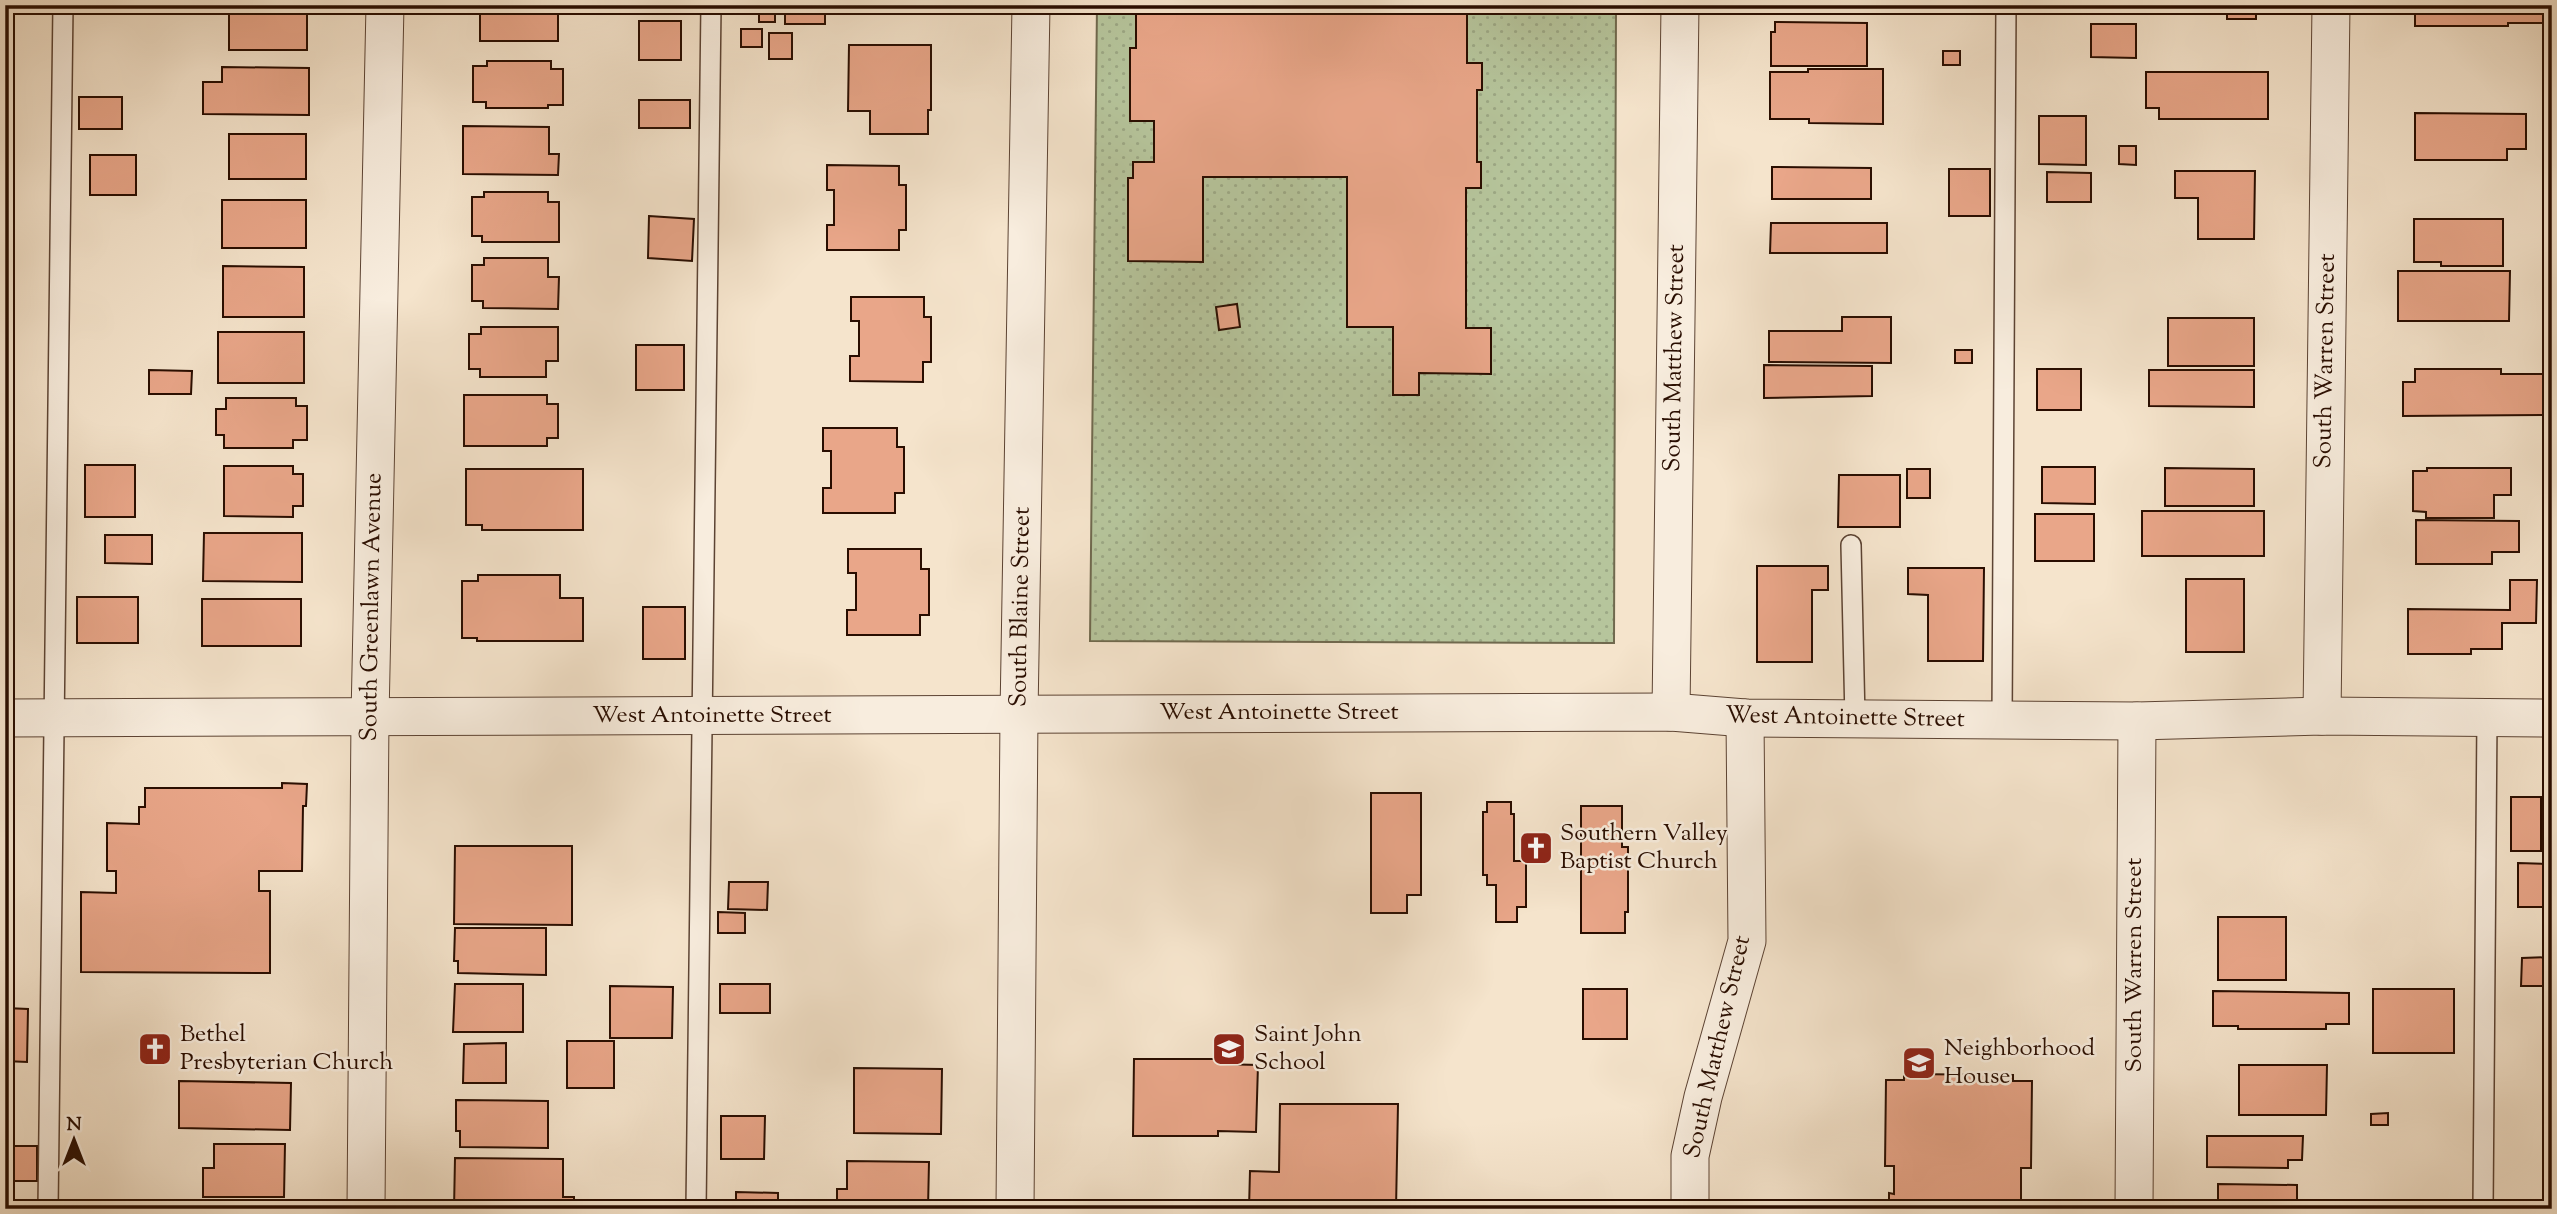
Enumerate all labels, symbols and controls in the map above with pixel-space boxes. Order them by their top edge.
street label: South Matthew Street [1656,244,1694,472]
street label: South Warren Street [2307,253,2345,469]
street label: South Greenlawn Avenue [353,472,391,742]
street label: South Blaine Street [1002,506,1040,708]
street label: West Antoinette Street [1159,696,1399,730]
street label: West Antoinette Street [592,699,832,733]
street label: West Antoinette Street [1725,699,1965,737]
place label: Southern Valley Baptist Church [1560,817,1728,879]
church icon: Southern Valley Baptist Church [1517,829,1555,867]
street label: South Warren Street [2118,857,2152,1073]
street label: South Matthew Street [1676,932,1760,1162]
place label: Bethel Presbyterian Church [180,1018,393,1080]
place label: Saint John School [1254,1018,1362,1080]
church icon: Bethel Presbyterian Church [136,1030,174,1068]
school or university icon: Saint John School [1210,1030,1248,1068]
place label: Neighborhood House [1944,1032,2095,1094]
school or university icon: Neighborhood House [1900,1044,1938,1082]
north arrow [38,1106,108,1176]
text: N [66,1112,82,1139]

